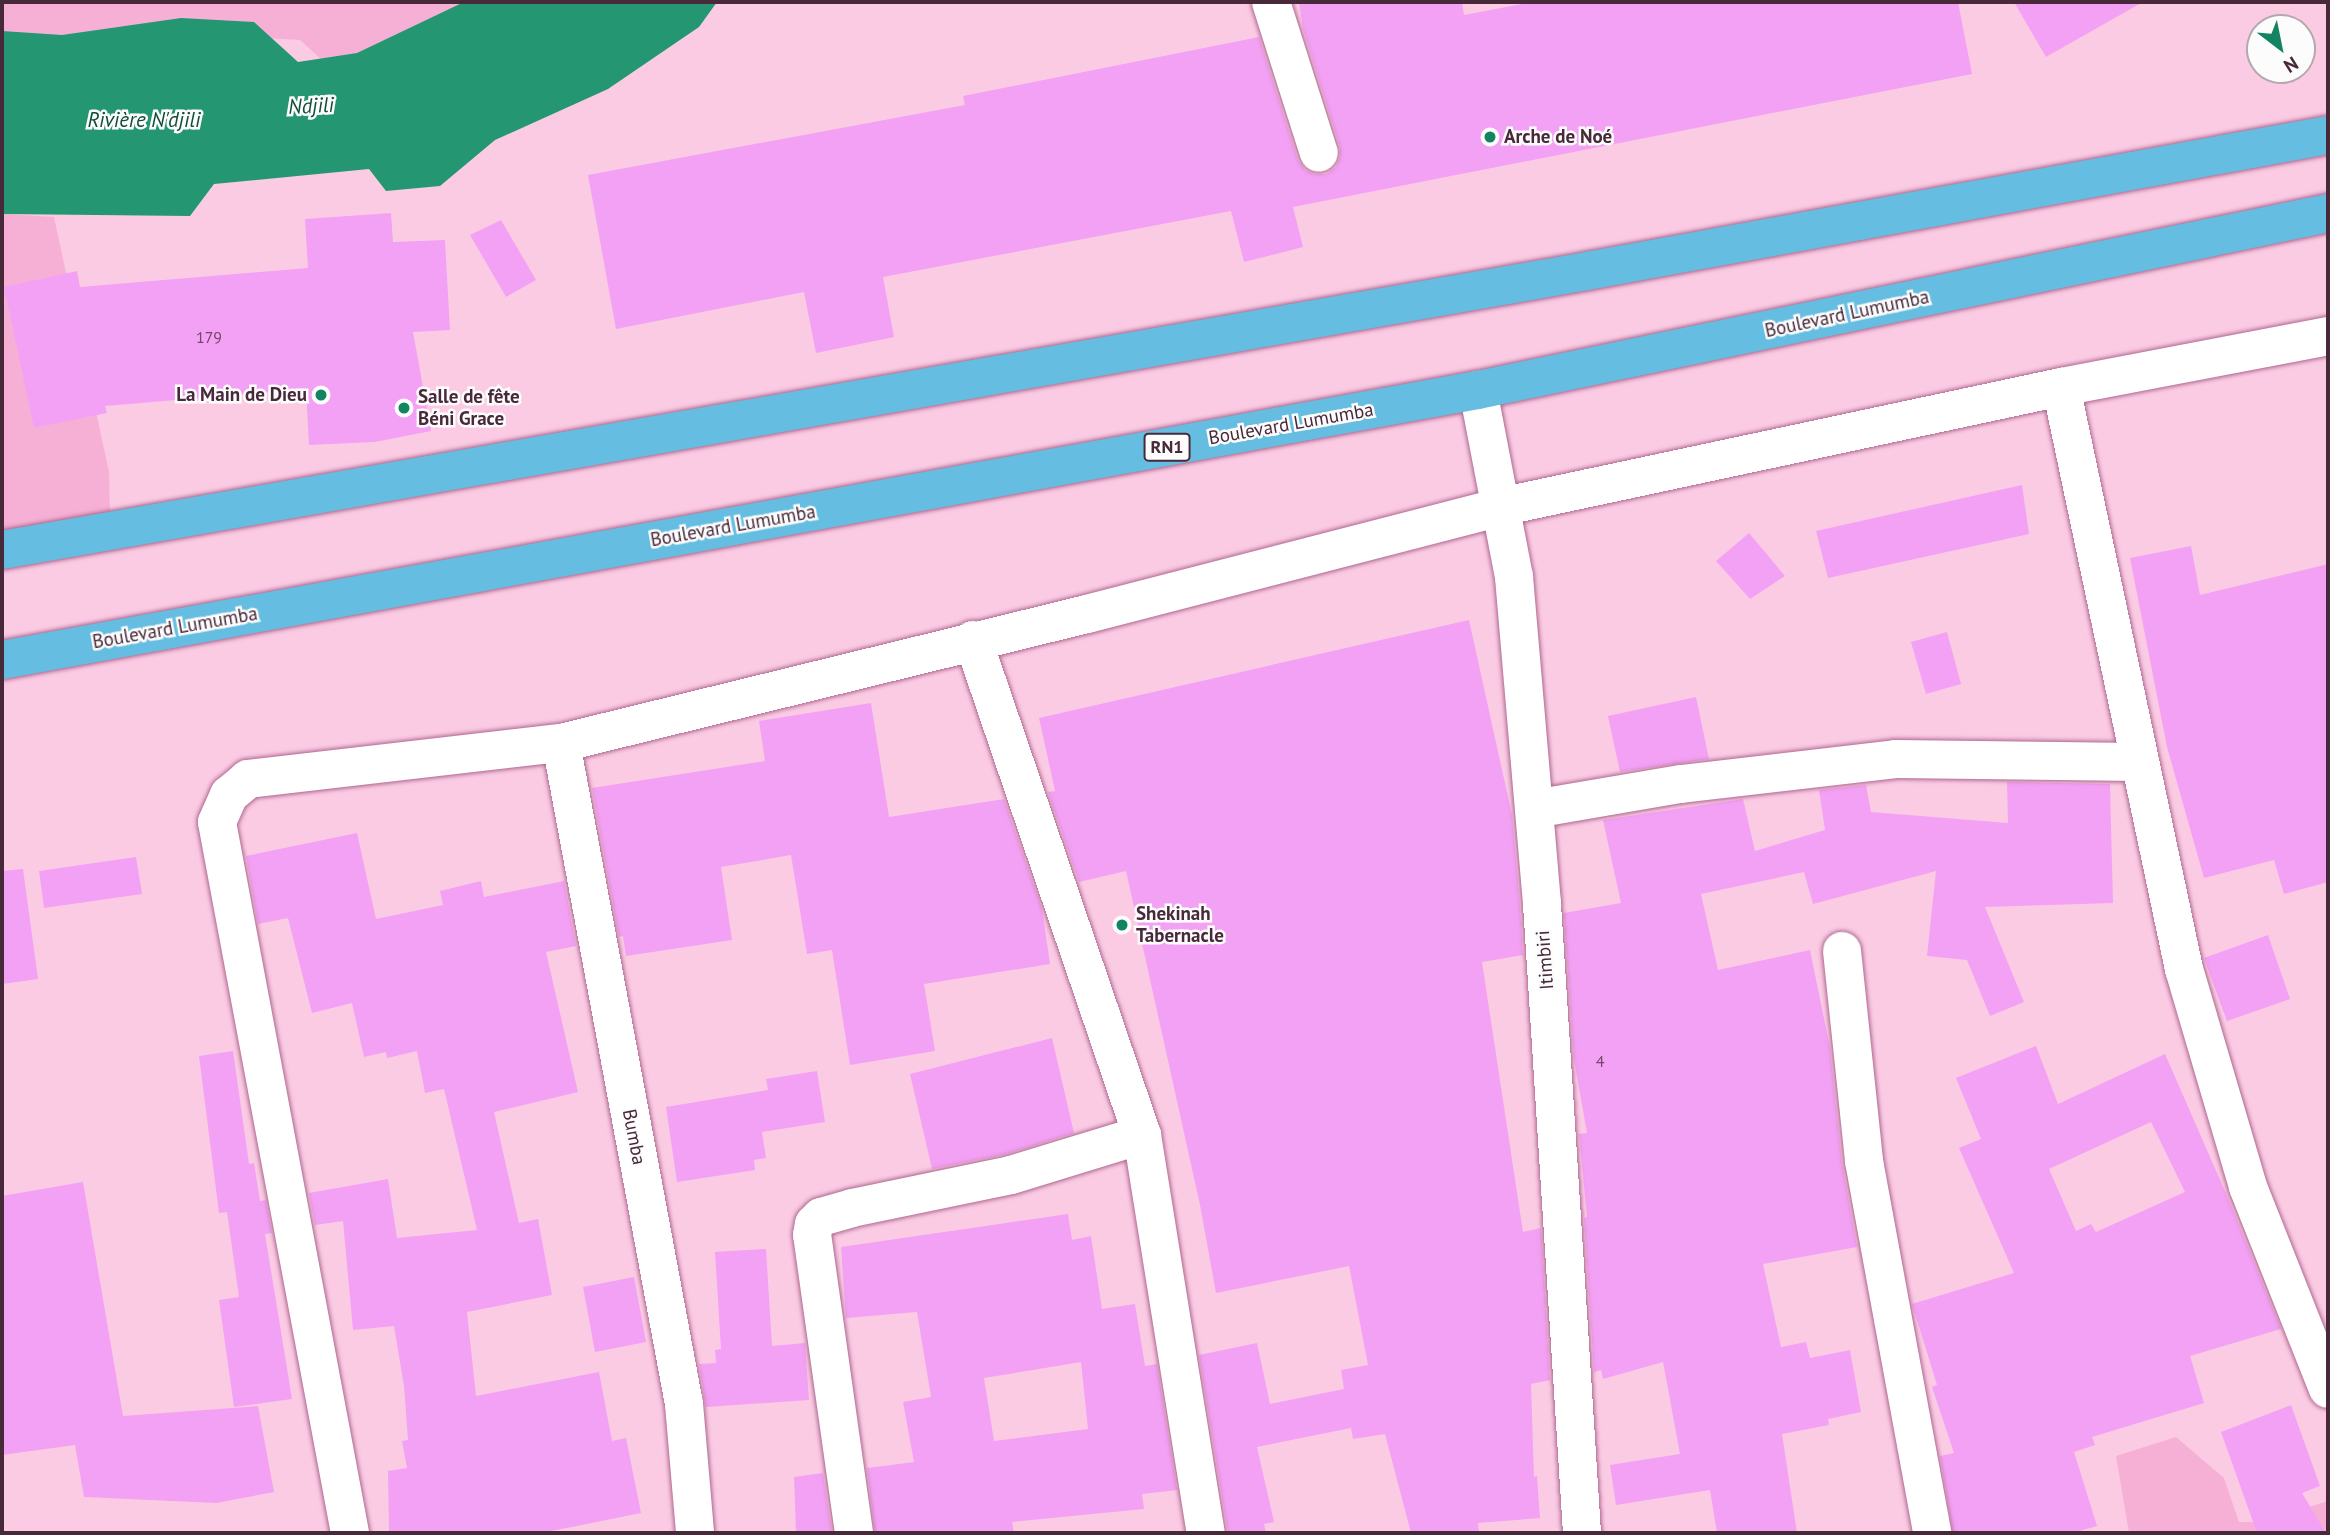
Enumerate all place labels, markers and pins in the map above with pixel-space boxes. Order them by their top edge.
place label: Arche de Noé [1504,126,1612,148]
marker: Arche de Noé [1482,129,1498,145]
place label: La Main de Dieu [176,384,307,406]
place label: Salle de fête Béni Grace [418,386,520,430]
marker: La Main de Dieu [313,387,329,403]
marker: Salle de fête Béni Grace [396,400,412,416]
place label: Shekinah Tabernacle [1136,903,1224,947]
marker: Shekinah Tabernacle [1114,917,1130,933]

